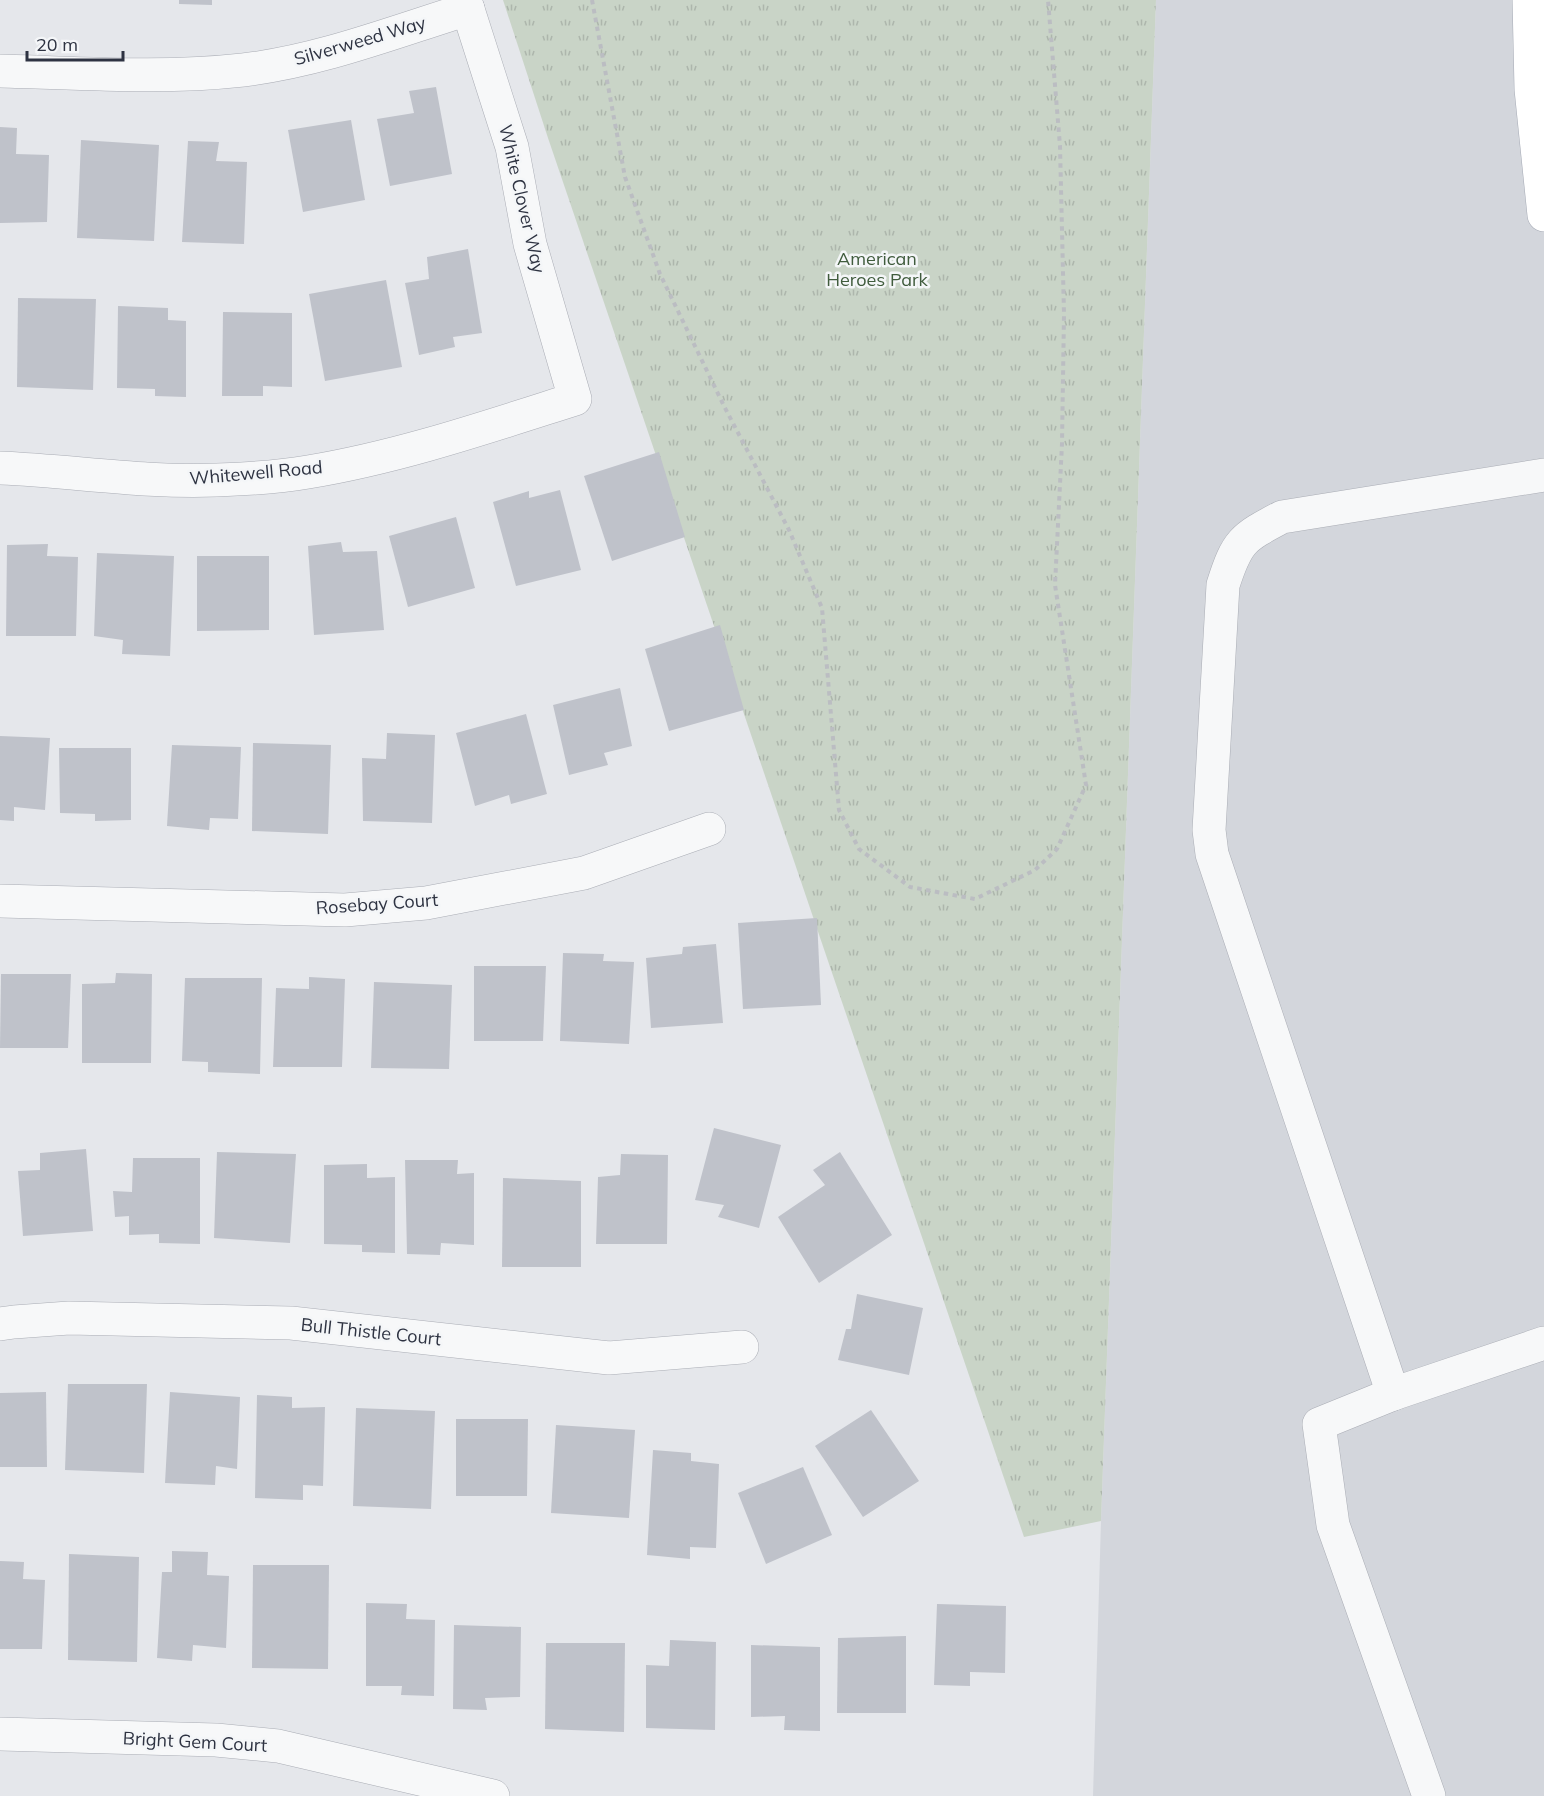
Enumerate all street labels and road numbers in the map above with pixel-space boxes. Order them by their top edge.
street label: Silverweed Way [291,11,429,70]
street label: White Clover Way [494,122,551,276]
street label: Whitewell Road [188,455,323,490]
street label: Rosebay Court [315,888,439,919]
street label: Bull Thistle Court [300,1313,442,1350]
street label: Bright Gem Court [122,1726,268,1757]

